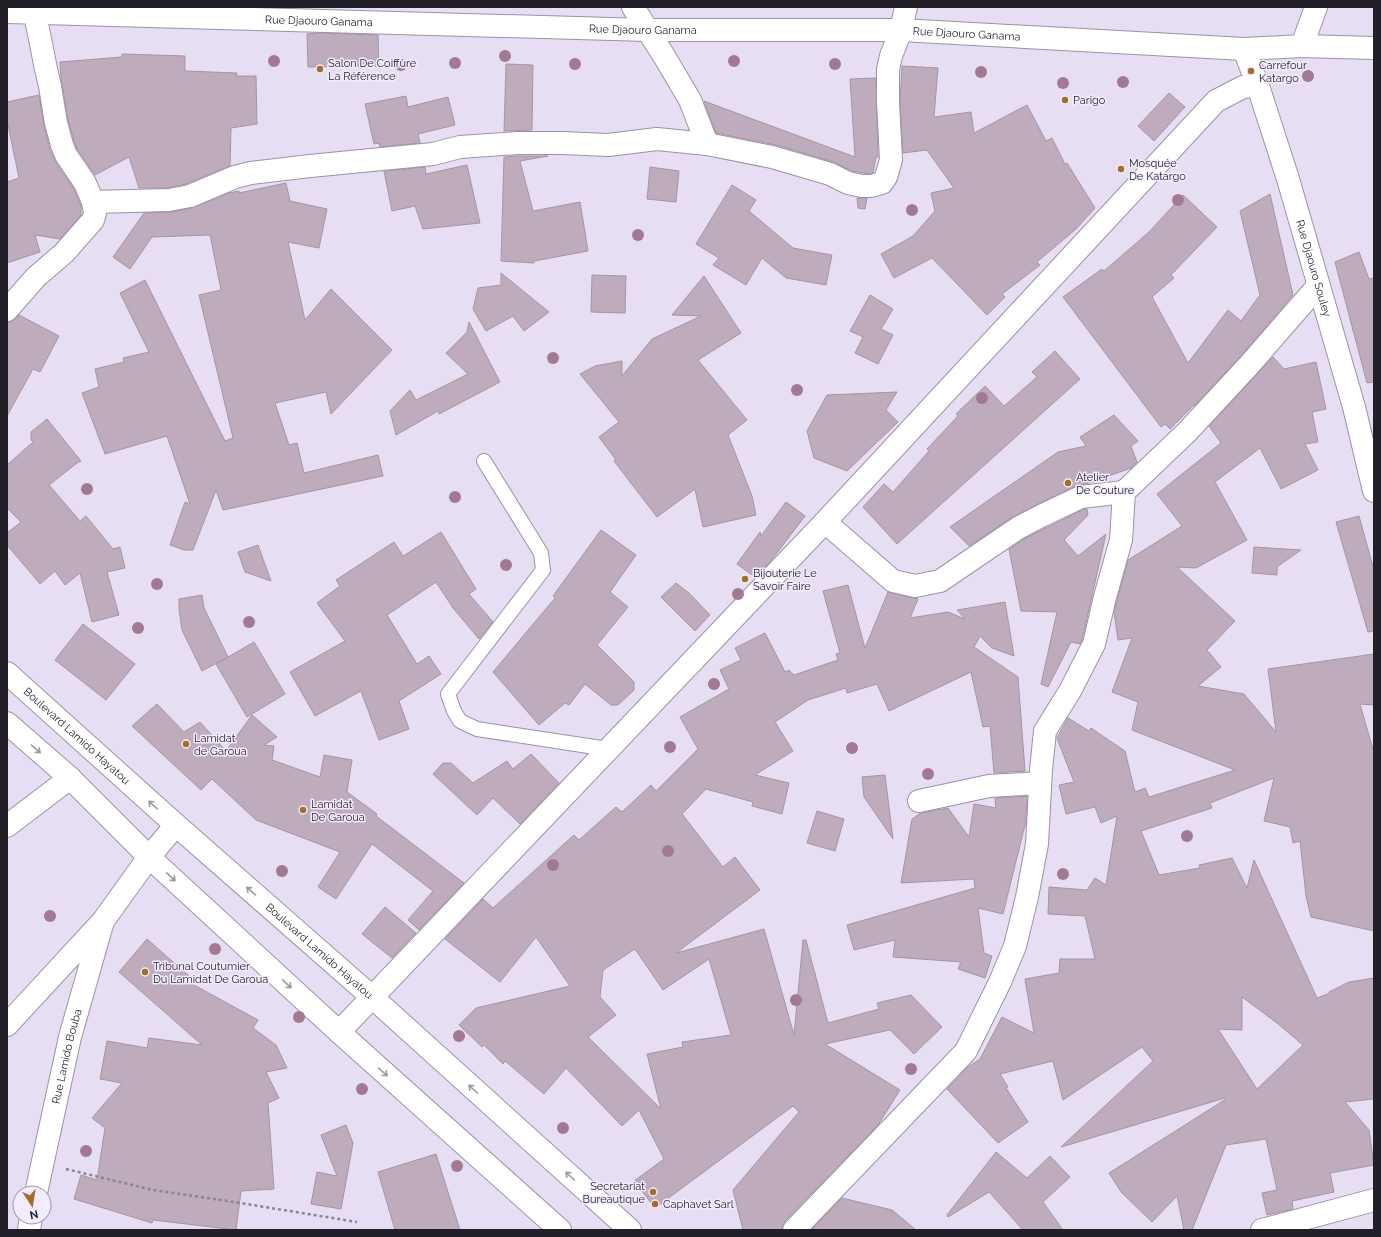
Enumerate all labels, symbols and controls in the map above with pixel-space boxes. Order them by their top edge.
street label: Rue Djaouro Ganama [265,13,373,29]
street label: Rue Djaouro Ganama [589,22,697,37]
street label: Rue Djaouro Ganama [912,25,1021,44]
place label: Salon De Coiffure La Référence [328,57,417,83]
place label: Carrefour Katargo [1259,59,1307,85]
marker: Salon De Coiffure La Référence [315,64,325,74]
marker: Carrefour Katargo [1246,66,1256,76]
place label: Parigo [1073,94,1106,107]
marker: Parigo [1060,95,1070,105]
place label: Mosquée De Katargo [1129,157,1186,183]
marker: Mosquée De Katargo [1116,164,1126,174]
street label: Rue Djaouro Souley [1293,218,1334,318]
place label: Atelier De Couture [1076,471,1135,497]
marker: Atelier De Couture [1063,478,1073,488]
place label: Bijouterie Le Savoir Faire [753,567,817,593]
marker: Bijouterie Le Savoir Faire [740,574,750,584]
street label: Boulevard Lamido Hayatou [21,685,132,787]
place label: Lamidat de Garoua [194,732,247,758]
marker: Lamidat de Garoua [181,739,191,749]
one-way arrow [31,744,42,753]
place label: Lamidat De Garoua [311,798,365,824]
one-way arrow [148,800,158,809]
marker: Lamidat De Garoua [298,805,308,815]
one-way arrow [166,872,176,882]
one-way arrow [245,886,256,895]
street label: Boulevard Lamido Hayatou [263,901,375,1002]
place label: Tribunal Coutumier Du Lamidat De Garoua [153,960,268,986]
marker: Tribunal Coutumier Du Lamidat De Garoua [140,967,150,977]
one-way arrow [282,979,292,989]
street label: Rue Lamido Bouba [50,1007,85,1105]
one-way arrow [378,1067,389,1076]
one-way arrow [468,1084,478,1093]
one-way arrow [565,1171,575,1180]
place label: Secretariat Bureautique [583,1180,646,1206]
north arrow [12,1185,52,1225]
marker: Secretariat Bureautique [648,1187,658,1197]
place label: Caphavet Sarl [663,1198,734,1211]
marker: Caphavet Sarl [650,1199,660,1209]
text: N [29,1207,39,1222]

